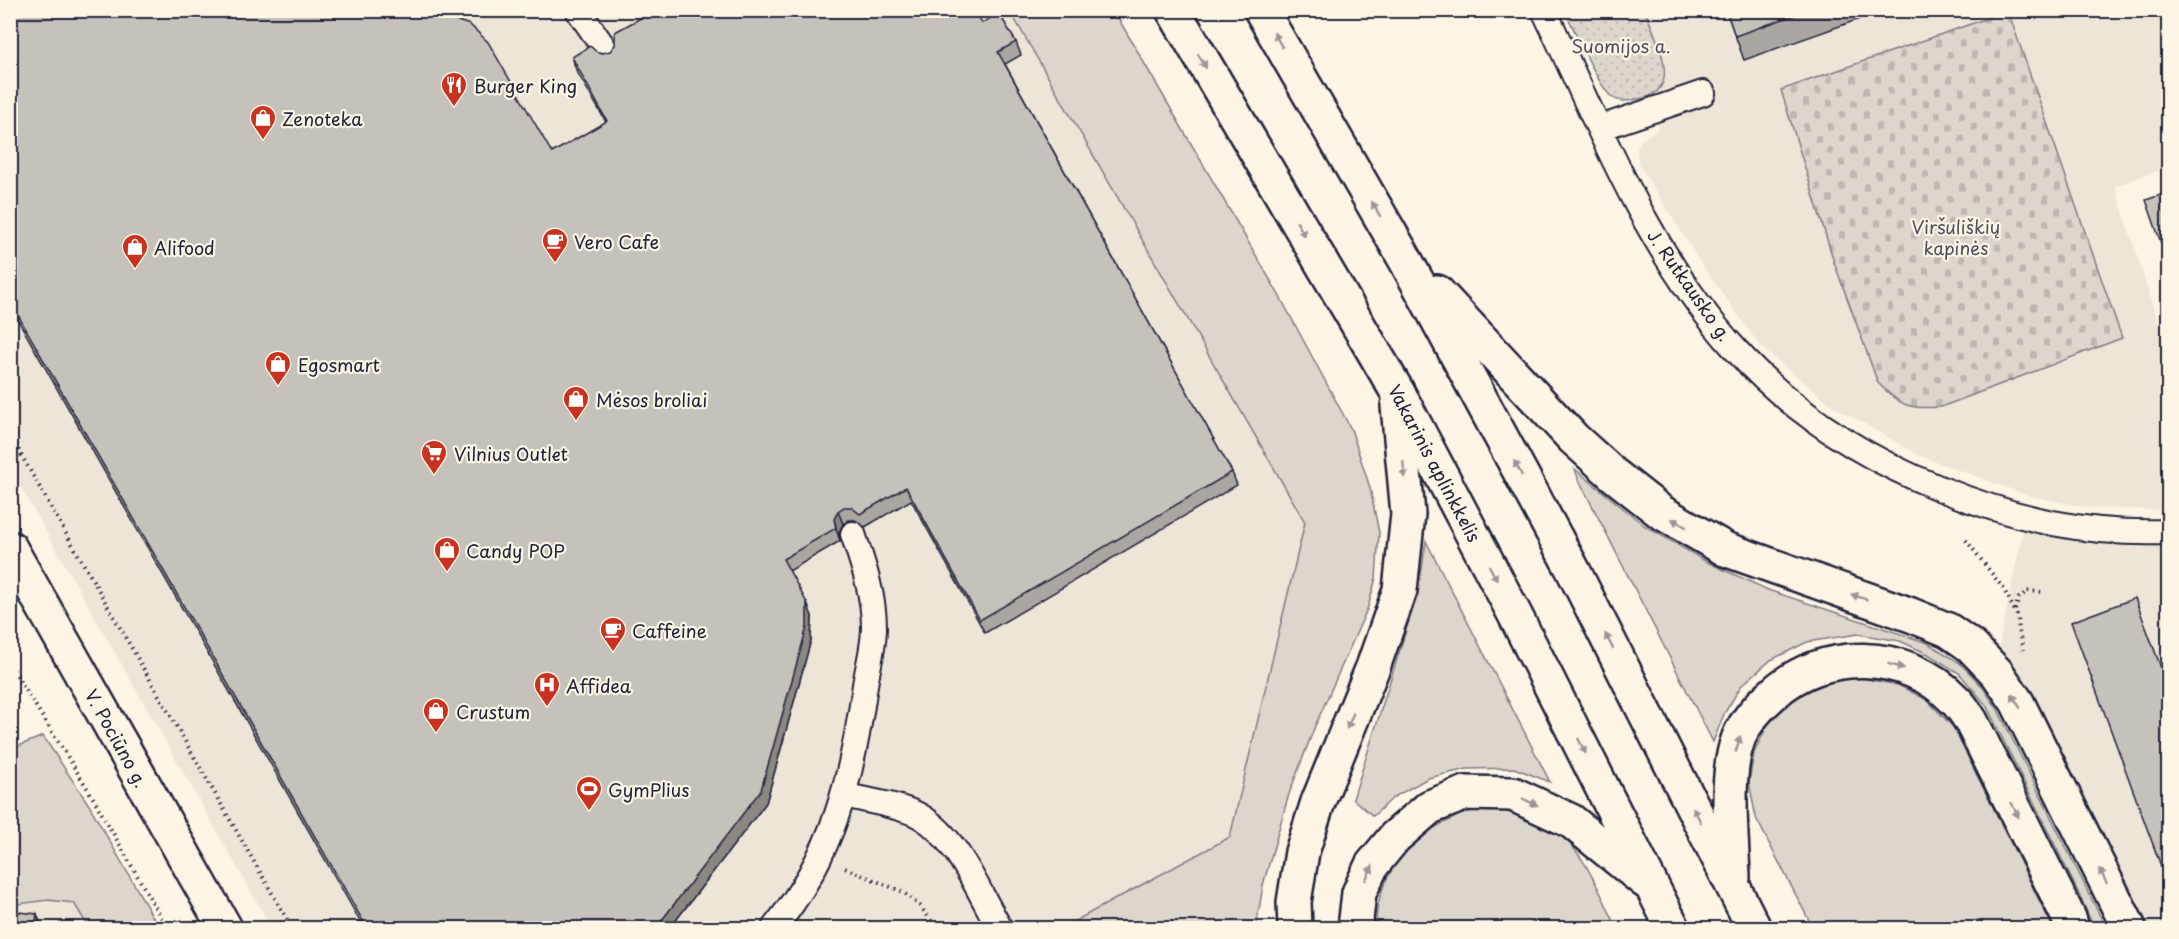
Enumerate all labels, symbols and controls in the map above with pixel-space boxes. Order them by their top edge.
one-way arrow [1273,31,1283,48]
park label: Suomijos a. [1571,32,1671,59]
one-way arrow [1197,53,1208,69]
restaurant icon: Burger King [439,70,469,108]
place label: Burger King [474,72,577,99]
shop icon: Zenoteka [248,103,278,141]
place label: Zenoteka [282,105,363,132]
one-way arrow [1371,200,1381,217]
park label: Viršuliškių kapinės [1912,213,2000,261]
one-way arrow [1296,221,1307,237]
street label: J. Rutkausko g. [1641,224,1739,346]
cafe icon: Vero Cafe [540,226,570,264]
place label: Vero Cafe [574,228,659,255]
shop icon: Alifood [120,232,150,270]
place label: Alifood [154,234,215,261]
shop icon: Egosmart [263,349,293,387]
place label: Egosmart [298,351,380,378]
street label: Vakarinis aplinkkelis [1382,379,1488,547]
shop icon: Mėsos broliai [561,384,591,422]
place label: Mėsos broliai [596,386,707,413]
supermarket icon: Vilnius Outlet [419,438,449,476]
place label: Vilnius Outlet [454,440,568,467]
one-way arrow [1513,459,1523,476]
one-way arrow [1399,461,1409,480]
one-way arrow [1671,517,1687,528]
shop icon: Candy POP [432,535,462,573]
place label: Candy POP [466,537,565,564]
one-way arrow [1488,565,1498,582]
one-way arrow [1850,592,1868,601]
cafe icon: Caffeine [598,615,628,653]
place label: Caffeine [632,617,707,644]
one-way arrow [1605,632,1614,649]
one-way arrow [1887,662,1905,671]
hospital icon: Affidea [532,670,562,708]
place label: Affidea [566,672,632,699]
street label: V. Pociūno g. [79,684,155,792]
one-way arrow [2011,693,2022,709]
shop icon: Crustum [421,696,451,734]
place label: Crustum [456,698,530,725]
one-way arrow [1345,712,1354,730]
one-way arrow [1734,735,1743,753]
one-way arrow [1577,738,1587,755]
sports icon: GymPlius [574,774,604,812]
place label: GymPlius [608,776,689,803]
one-way arrow [1522,798,1539,807]
one-way arrow [2011,801,2020,818]
one-way arrow [1693,806,1702,823]
one-way arrow [1364,864,1374,881]
one-way arrow [2098,867,2108,884]

